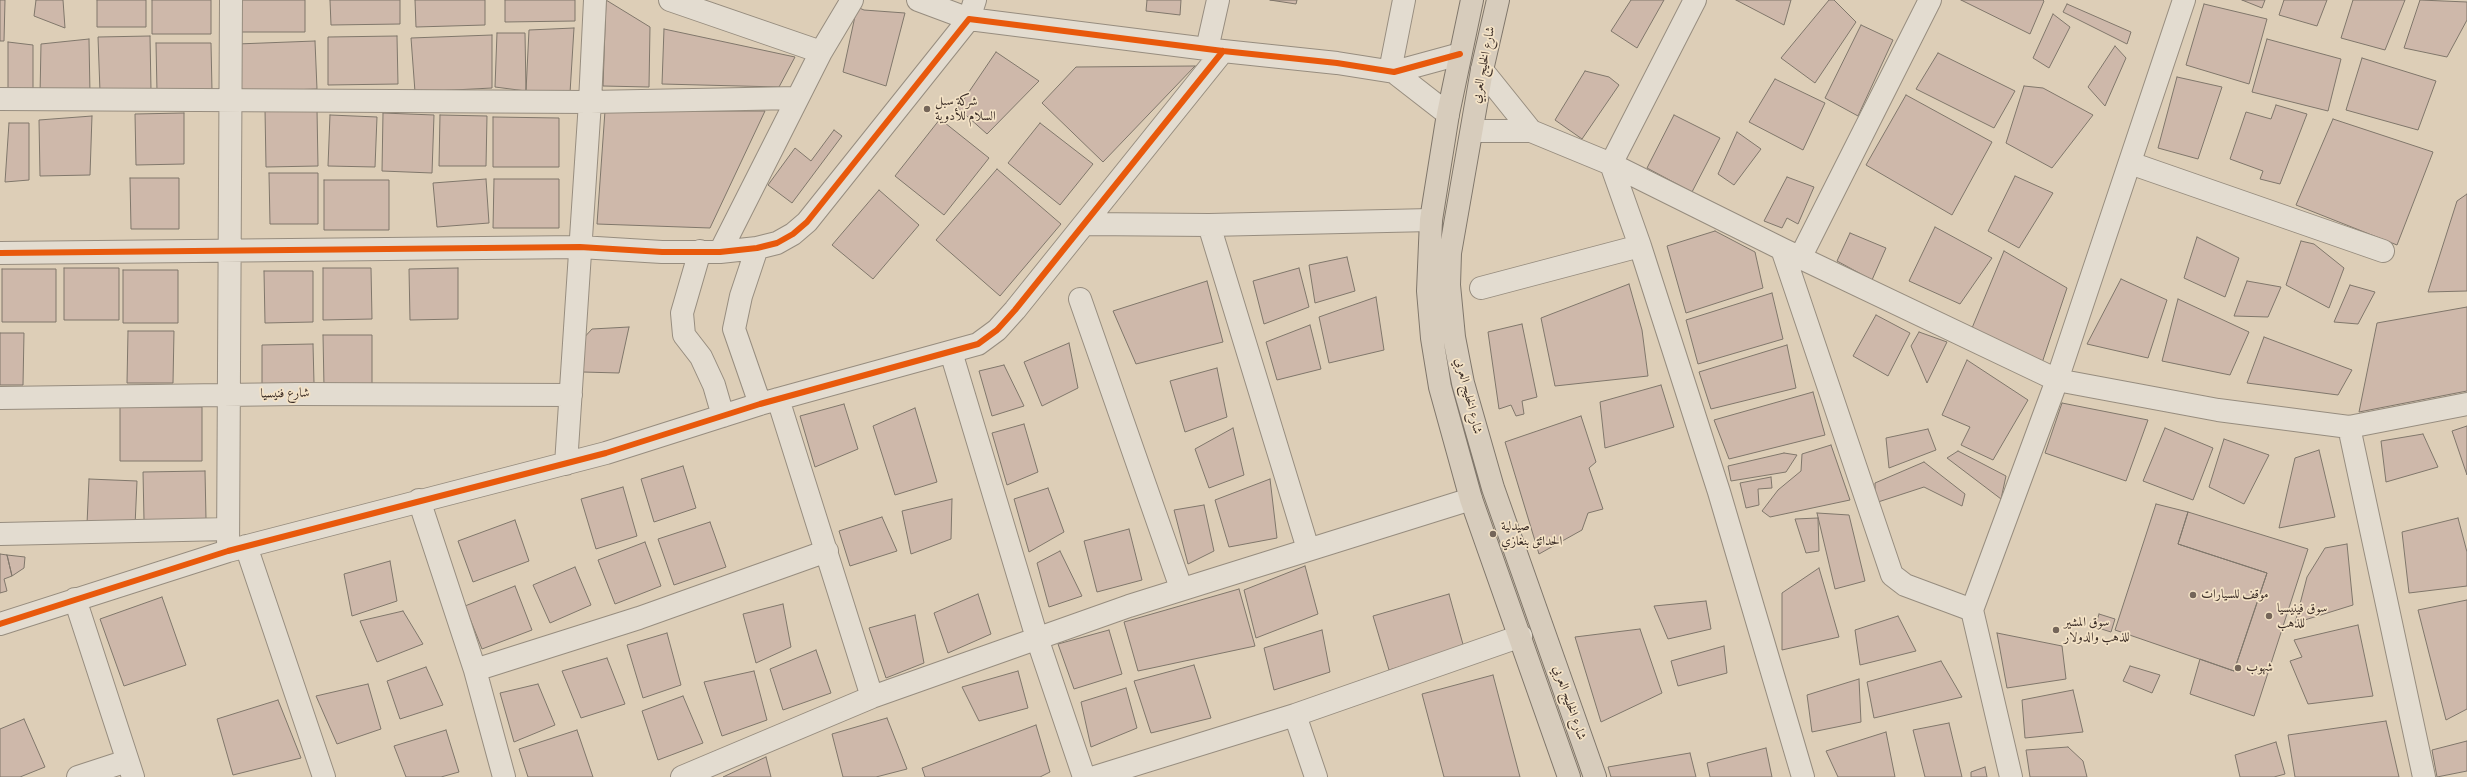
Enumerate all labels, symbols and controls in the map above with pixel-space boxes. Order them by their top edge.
street label: شارع الخليج العربي [1469,25,1499,105]
place label: شركة سبل السلام للأدوية [935,94,996,125]
marker: شركة سبل السلام للأدوية [922,104,932,114]
street label: شارع الخليج العربي [1451,356,1485,436]
street label: شارع فنيسيا [260,386,310,402]
place label: صيدلية الحدائق بنغازي [1501,519,1562,550]
marker: صيدلية الحدائق بنغازي [1488,529,1498,539]
place label: موقف للسيارات [2201,587,2269,603]
marker: موقف للسيارات [2188,590,2198,600]
place label: سوق فينيسيا للذهب [2277,601,2327,632]
marker: سوق فينيسيا للذهب [2264,611,2274,621]
place label: سوق المشير للذهب والدولار [2064,615,2130,646]
marker: سوق المشير للذهب والدولار [2051,625,2061,635]
place label: شهوب [2246,660,2273,676]
marker: شهوب [2233,663,2243,673]
street label: شارع الخليج العربي [1549,664,1589,742]

